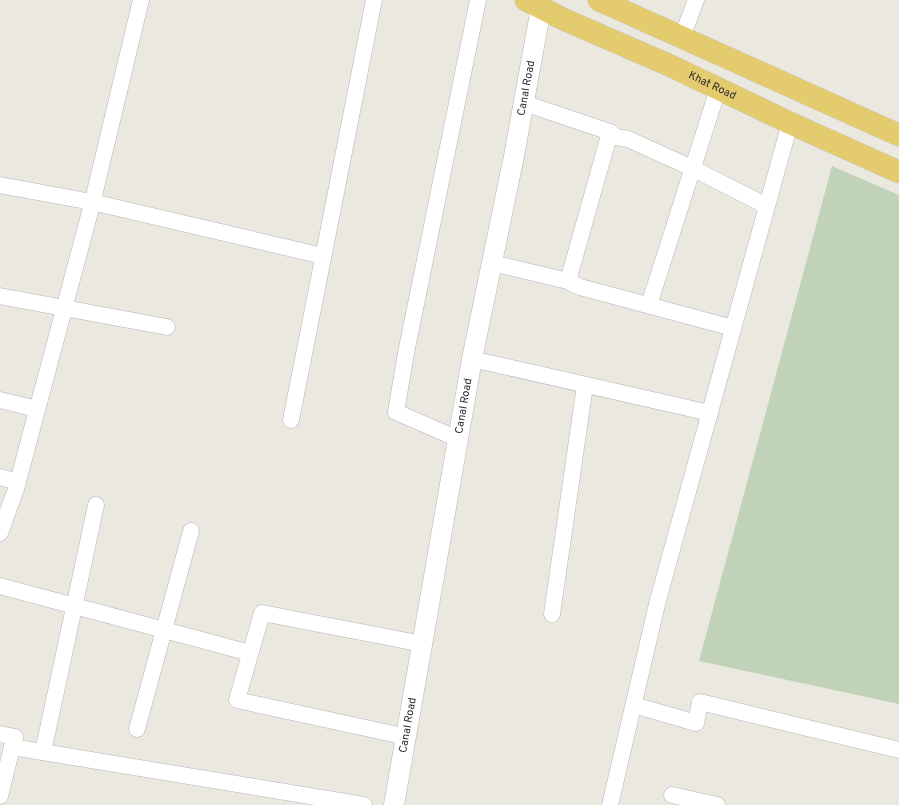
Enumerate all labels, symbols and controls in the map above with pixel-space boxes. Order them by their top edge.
street label: Canal Road [514,59,538,117]
street label: Khat Road [686,68,738,103]
street label: Canal Road [452,377,475,435]
street label: Canal Road [396,696,420,754]

